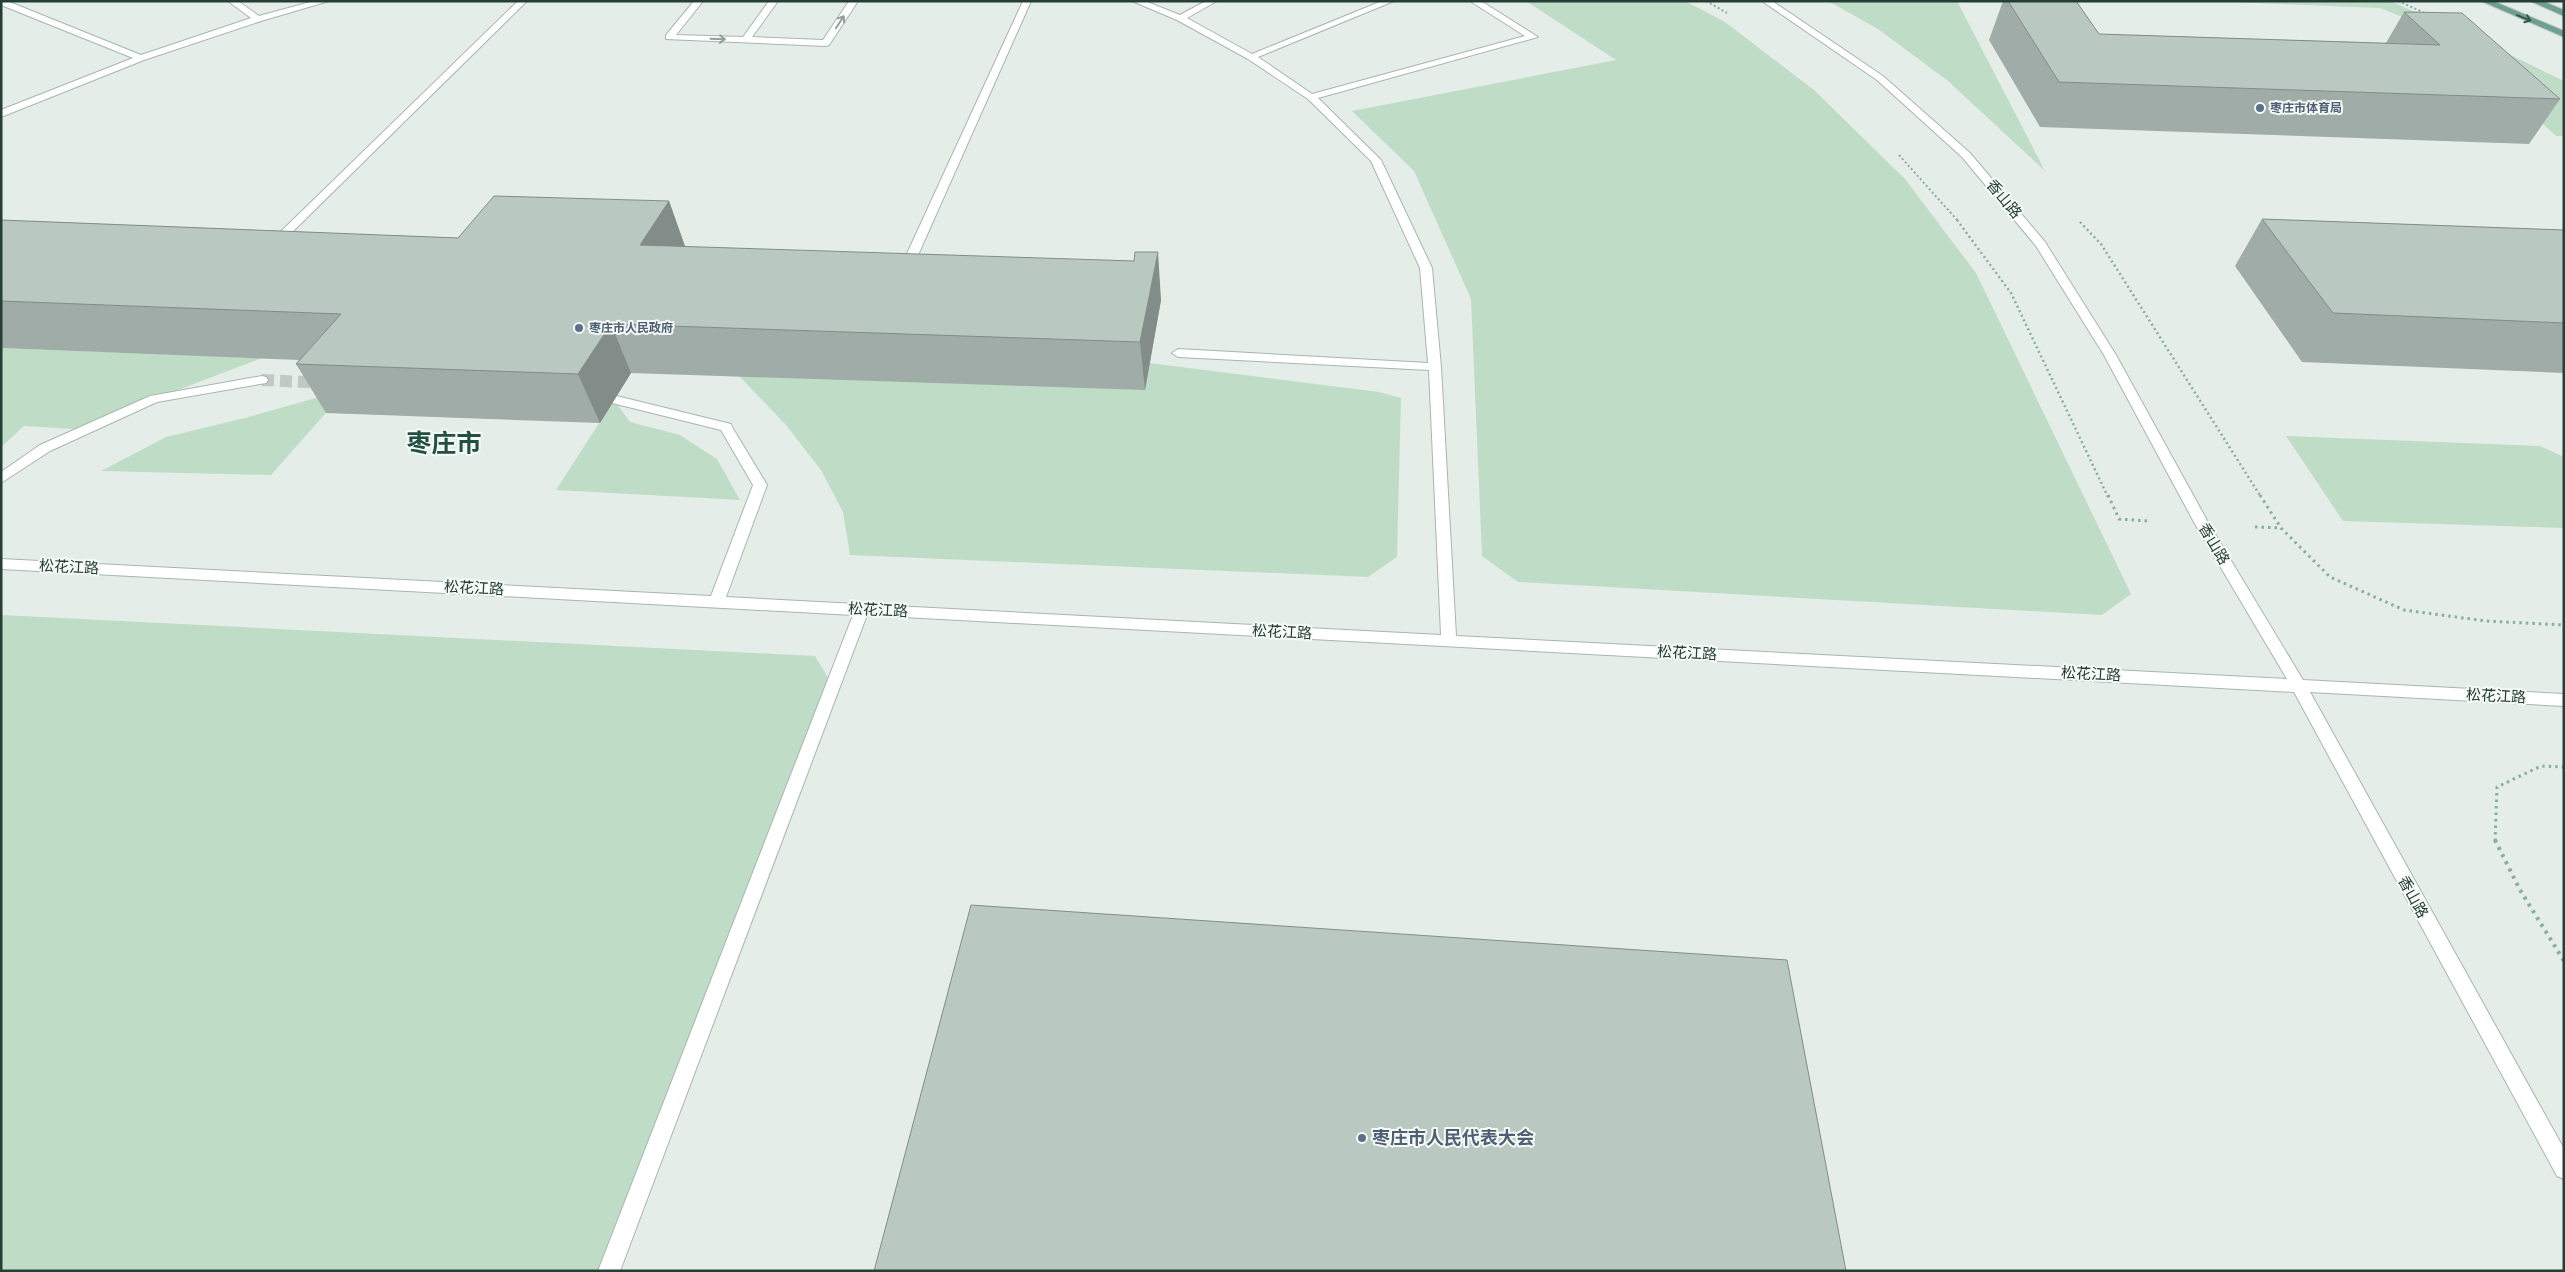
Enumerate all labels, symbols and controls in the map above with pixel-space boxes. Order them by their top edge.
one-way arrow [2516,13,2531,23]
one-way arrow [835,16,845,30]
one-way arrow [709,34,725,44]
place label: 枣庄市体育局 [2270,100,2342,115]
marker: 枣庄市体育局 [2254,102,2266,114]
street label: 香山路 [1983,176,2025,222]
place label: 枣庄市人民政府 [589,320,673,335]
marker: 枣庄市人民政府 [573,322,585,334]
district label: 枣庄市 [406,428,482,458]
street label: 香山路 [2195,520,2233,568]
street label: 松花江路 [39,556,99,578]
street label: 松花江路 [444,577,504,599]
street label: 松花江路 [848,599,908,621]
street label: 松花江路 [1252,621,1312,643]
street label: 松花江路 [1657,642,1717,664]
street label: 松花江路 [2061,663,2121,685]
street label: 松花江路 [2466,685,2526,707]
street label: 香山路 [2394,873,2432,921]
place label: 枣庄市人民代表大会 [1372,1127,1534,1149]
marker: 枣庄市人民代表大会 [1356,1132,1368,1144]

